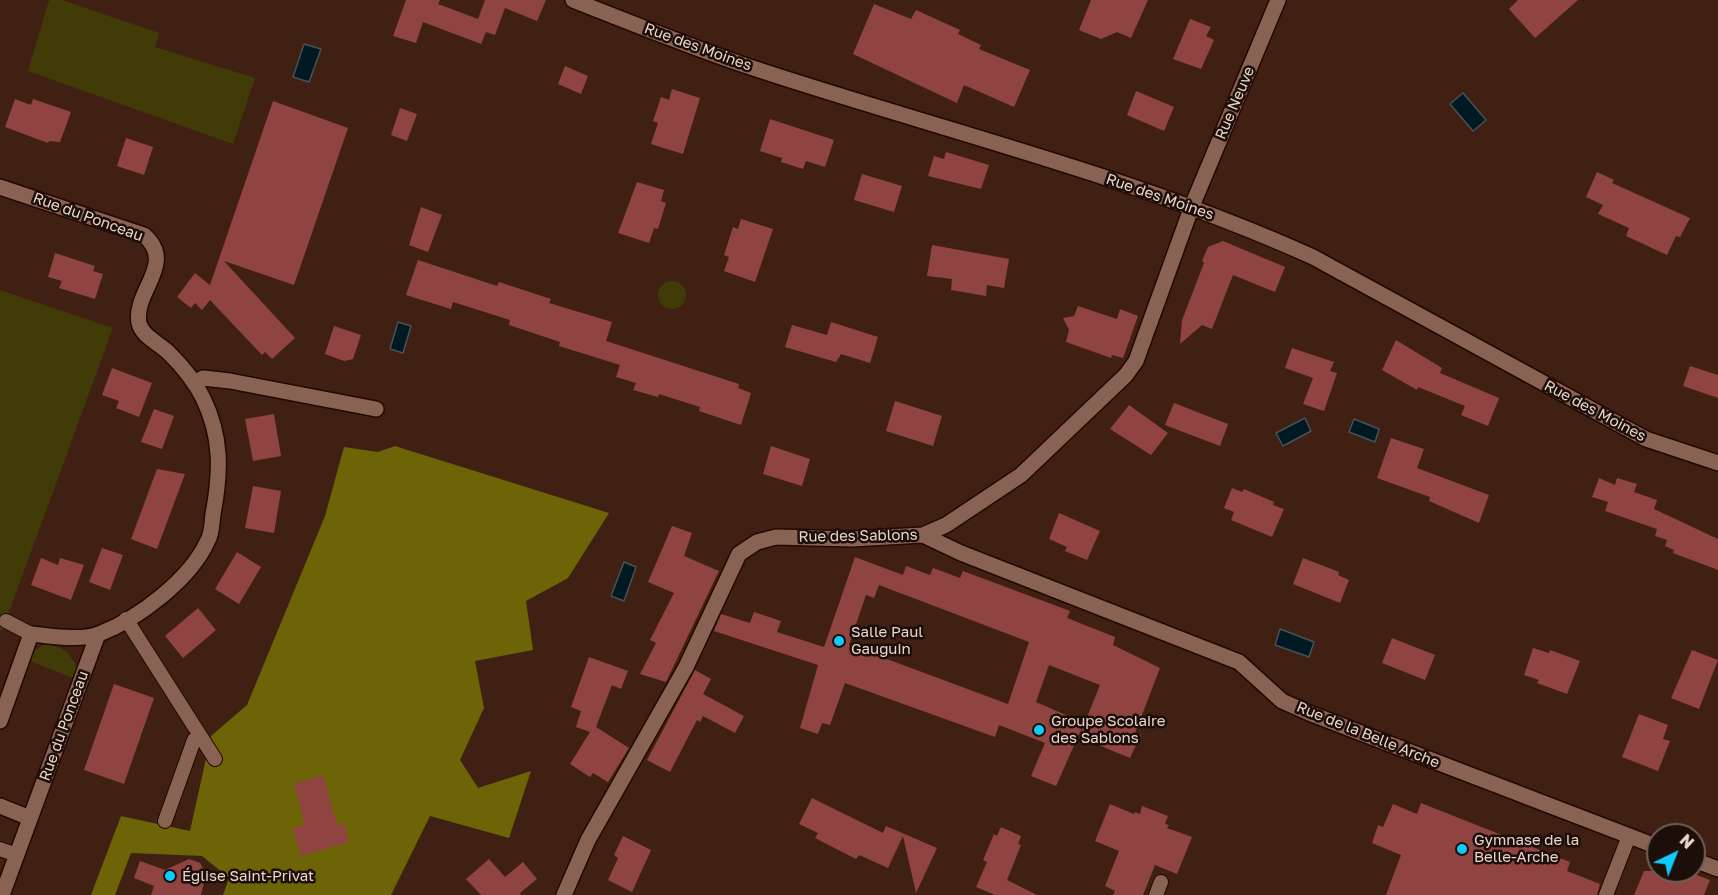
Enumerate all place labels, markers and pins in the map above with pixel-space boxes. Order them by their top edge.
place label: Salle Paul Gauguin [851,623,923,658]
marker: Salle Paul Gauguin [832,634,846,648]
place label: Groupe Scolaire des Sablons [1051,712,1165,747]
marker: Groupe Scolaire des Sablons [1032,723,1046,737]
place label: Gymnase de la Belle-Arche [1474,831,1579,866]
marker: Gymnase de la Belle-Arche [1455,842,1469,856]
place label: Église Saint-Privat [182,867,314,885]
marker: Église Saint-Privat [163,869,177,883]

